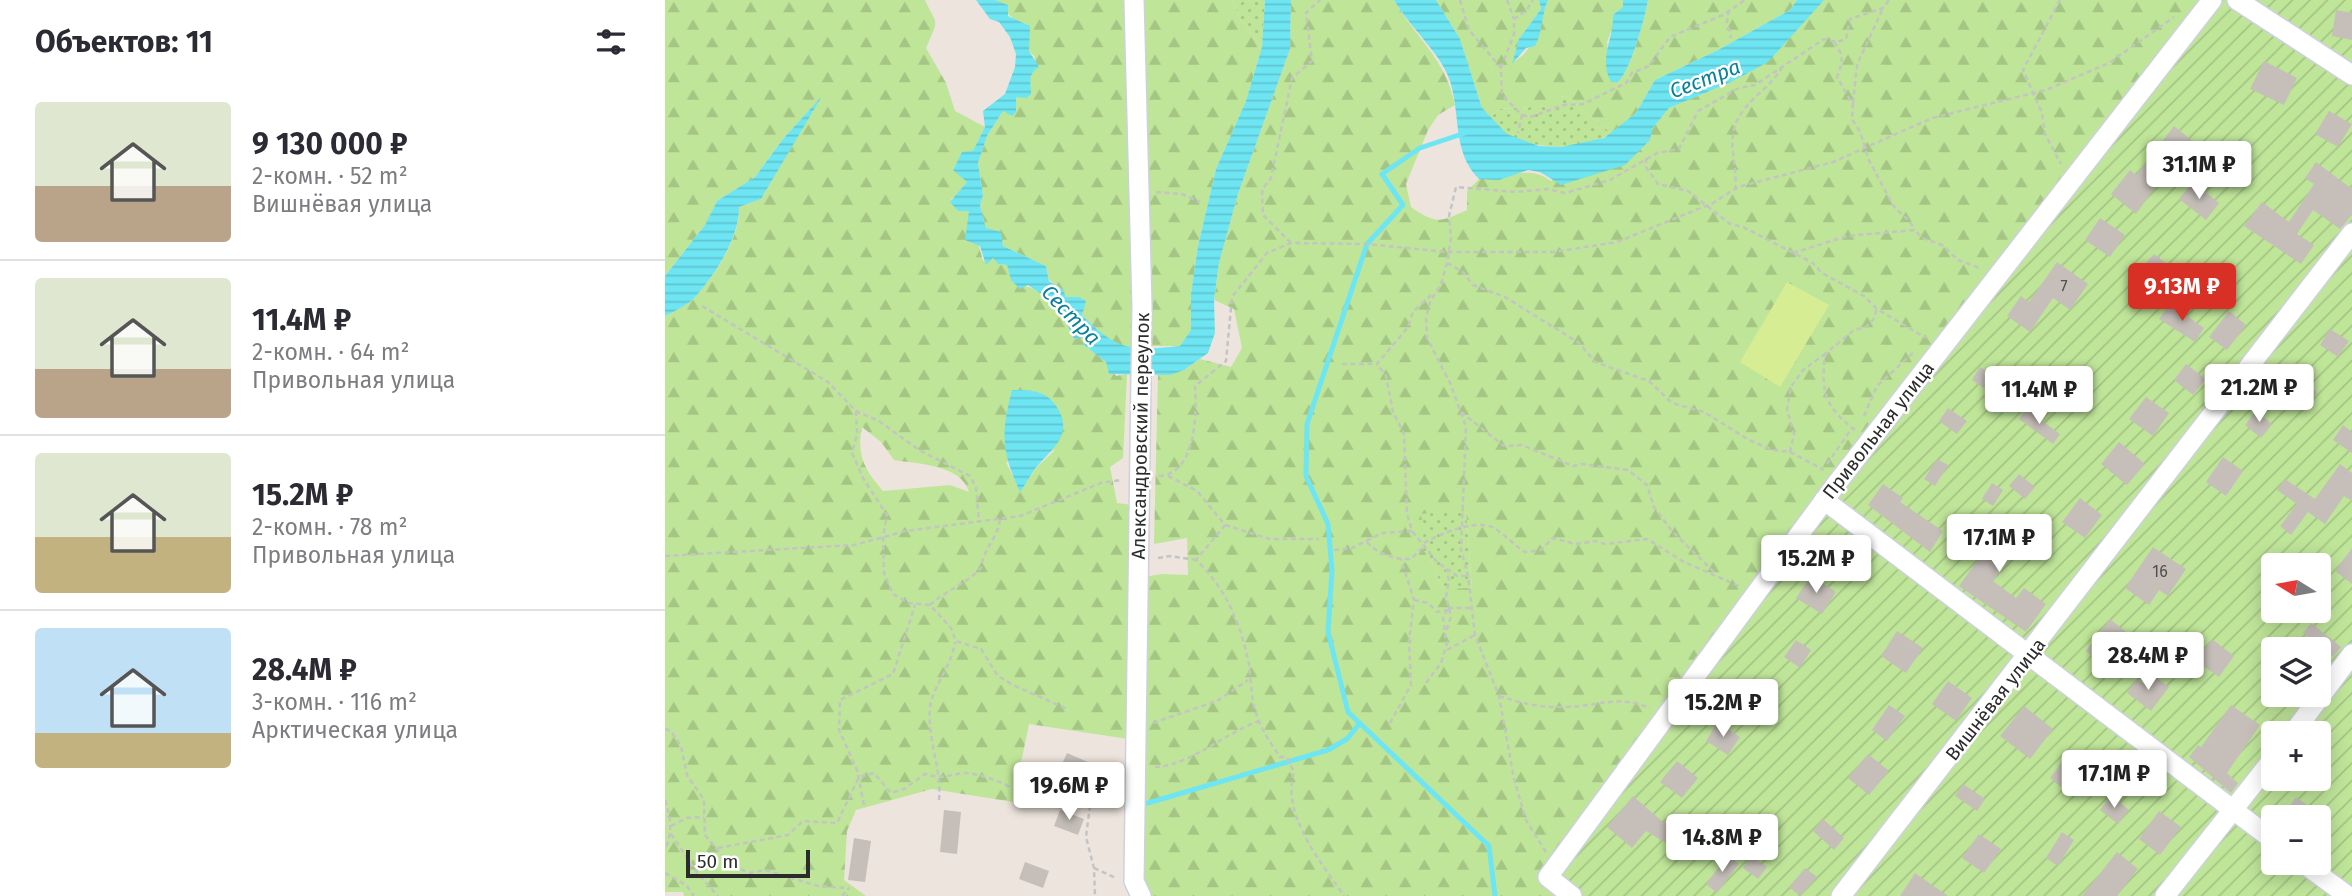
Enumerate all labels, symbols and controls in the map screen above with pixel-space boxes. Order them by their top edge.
icon: filters [592,23,630,61]
text: Объектов: 11 [35,24,213,60]
water label: Сестра [1666,54,1744,104]
text: 9 130 000 ₽ [252,126,408,162]
icon: home [91,130,175,214]
pin: 31.1M ₽ [2134,142,2264,201]
text: 31.1M ₽ [2162,150,2236,178]
text: 2-комн. · 52 m² [252,162,408,190]
text: Вишнёвая улица [252,190,432,218]
pin: 9.13M ₽ [2117,264,2247,323]
text: 9.13M ₽ [2144,272,2220,300]
house number: 7 [2060,277,2068,296]
water label: Сестра [1036,279,1106,351]
text: 11.4M ₽ [252,302,351,338]
icon: home [91,306,175,390]
street label: Александровский переулок [1127,312,1154,560]
text: 2-комн. · 64 m² [252,338,410,366]
street label: Привольная улица [1818,357,1939,504]
pin: 21.2M ₽ [2194,364,2324,424]
text: Привольная улица [252,366,455,394]
pin: 11.4M ₽ [1974,366,2104,426]
text: 21.2M ₽ [2221,373,2297,401]
text: 11.4M ₽ [2001,375,2077,403]
text: 15.2M ₽ [252,477,353,513]
icon: home [91,481,175,565]
text: 2-комн. · 78 m² [252,513,407,541]
pin: 17.1M ₽ [1934,514,2064,574]
text: 17.1M ₽ [1963,523,2035,551]
pin: 15.2M ₽ [1751,536,1881,595]
text: Привольная улица [252,541,455,569]
text: 15.2M ₽ [1777,544,1855,572]
north arrow [2261,553,2331,623]
map controls [2261,553,2331,875]
house number: 16 [2152,562,2168,581]
pin: 28.4M ₽ [2083,632,2213,692]
street label: Вишнёвая улица [1940,634,2050,765]
button: layers [2261,637,2331,707]
text: 28.4M ₽ [2108,641,2188,669]
text: 28.4M ₽ [252,652,357,688]
icon: home [91,656,175,740]
pin: 15.2M ₽ [1658,680,1788,739]
text: 3-комн. · 116 m² [252,688,417,716]
text: 15.2M ₽ [1684,688,1762,716]
text: Арктическая улица [252,716,458,744]
button: + [2261,721,2331,791]
pin: 17.1M ₽ [2049,750,2179,810]
text: 17.1M ₽ [2078,759,2150,787]
pin: 19.6M ₽ [1004,762,1134,822]
text: 19.6M ₽ [1029,771,1109,799]
button: − [2261,805,2331,875]
pin: 14.8M ₽ [1657,814,1787,874]
text: 14.8M ₽ [1682,823,1762,851]
scale bar [686,847,810,879]
text: 50 m [697,850,738,873]

